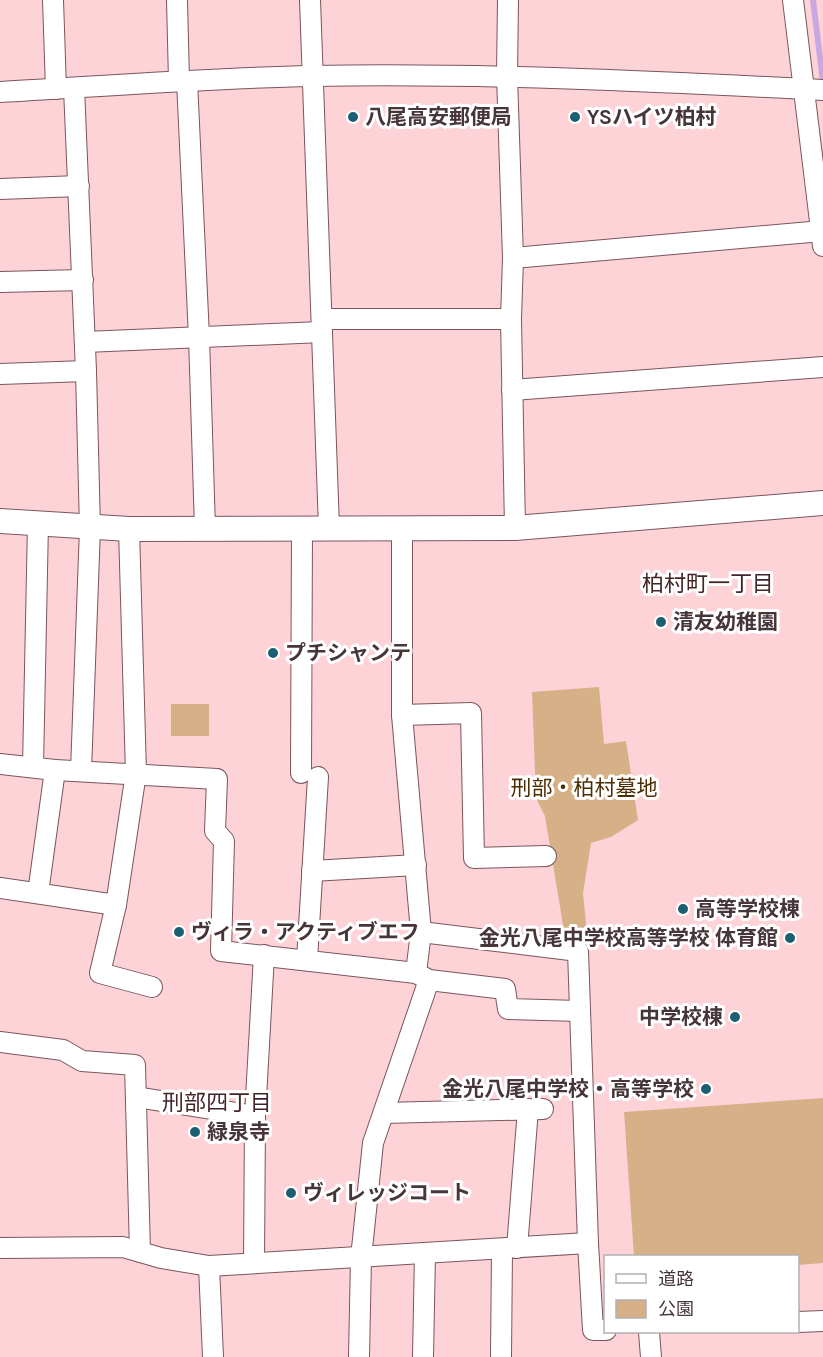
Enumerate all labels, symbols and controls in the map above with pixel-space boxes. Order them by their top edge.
place label: 八尾高安郵便局 [365,105,512,129]
place label: YSハイツ柏村 [587,105,717,129]
marker: 八尾高安郵便局 [346,110,360,124]
marker: YSハイツ柏村 [568,110,582,124]
district label: 柏村町一丁目 [642,571,774,597]
place label: 清友幼稚園 [673,610,778,634]
marker: 清友幼稚園 [654,615,668,629]
place label: プチシャンテ [285,641,411,665]
marker: プチシャンテ [266,646,280,660]
park label: 刑部・柏村墓地 [511,776,658,800]
place label: 高等学校棟 [695,897,800,921]
marker: 高等学校棟 [676,902,690,916]
place label: ヴィラ・アクティブエフ [191,920,420,944]
marker: ヴィラ・アクティブエフ [172,925,186,939]
place label: 金光八尾中学校高等学校 体育館 [479,926,778,950]
marker: 金光八尾中学校高等学校 体育館 [783,931,797,945]
place label: 中学校棟 [639,1005,723,1029]
marker: 中学校棟 [728,1010,742,1024]
place label: 金光八尾中学校・高等学校 [442,1077,694,1101]
marker: 金光八尾中学校・高等学校 [699,1082,713,1096]
district label: 刑部四丁目 [162,1090,272,1116]
place label: 緑泉寺 [207,1120,270,1144]
marker: 緑泉寺 [188,1125,202,1139]
place label: ヴィレッジコート [303,1181,471,1205]
marker: ヴィレッジコート [284,1186,298,1200]
legend [604,1255,799,1333]
text: 道路 [658,1268,694,1290]
text: 公園 [658,1298,694,1320]

